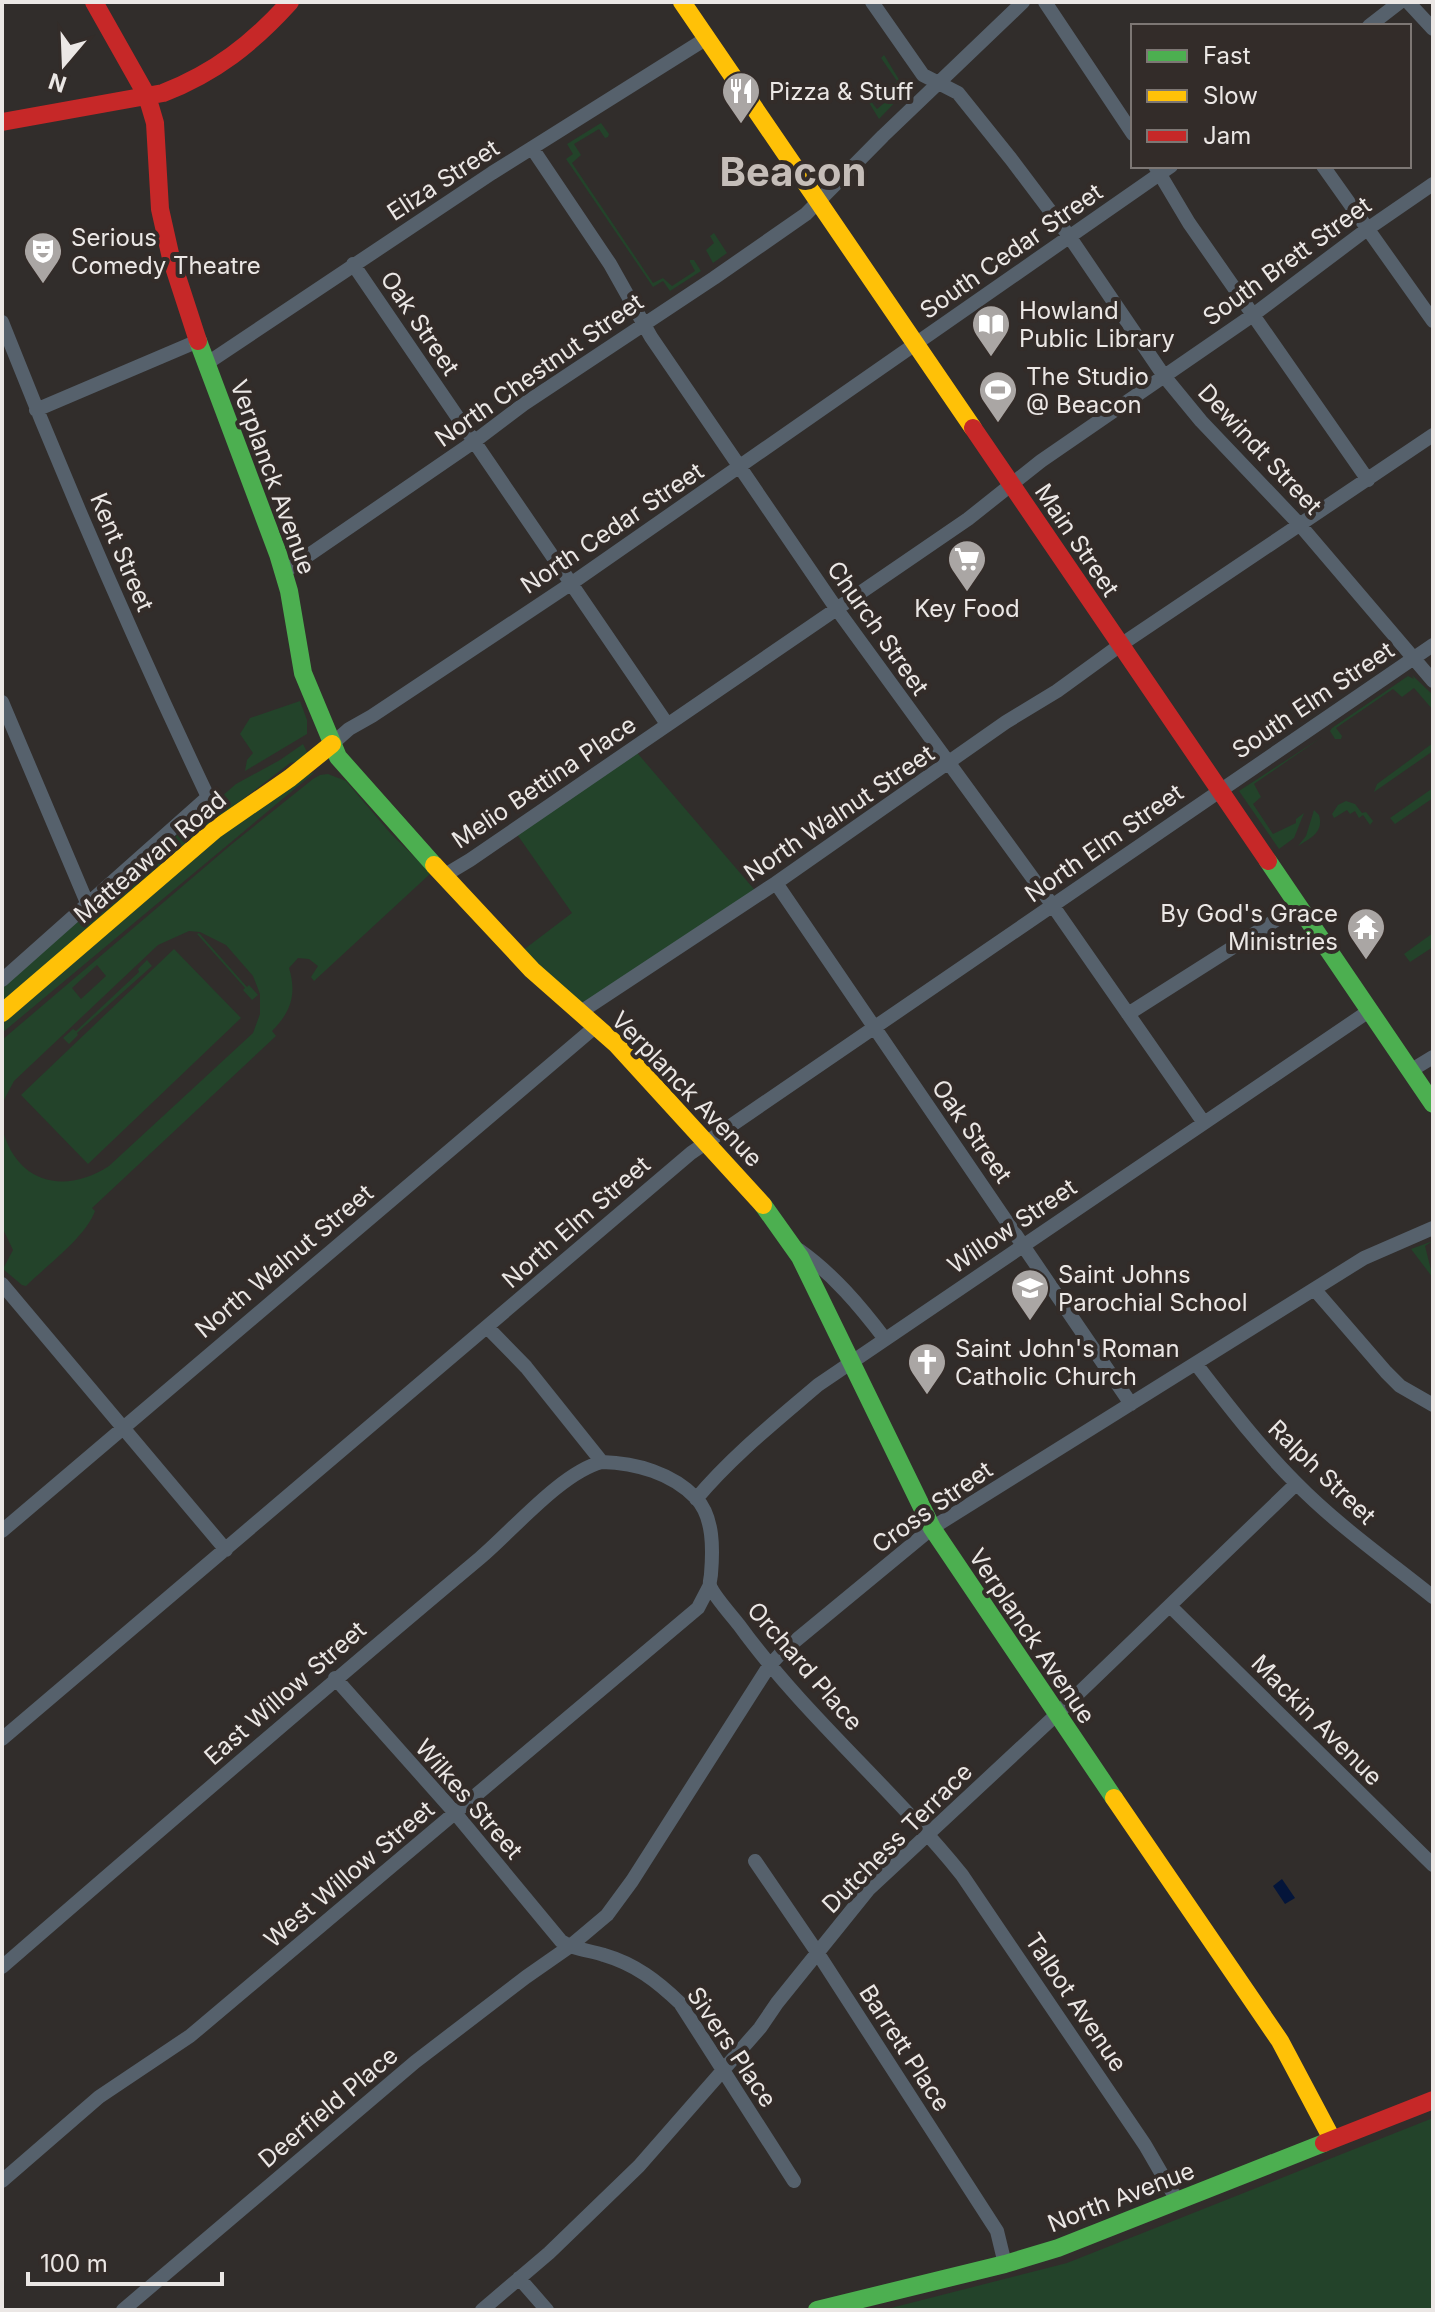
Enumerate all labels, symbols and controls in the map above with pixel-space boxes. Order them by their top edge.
north arrow [24,24,104,104]
legend [1131,24,1411,168]
text: Fast [1203,41,1251,70]
text: N [45,68,70,98]
restaurant icon: Pizza & Stuff [720,70,762,125]
place label: Pizza & Stuff [769,77,913,106]
text: Slow [1203,81,1258,110]
text: Jam [1203,121,1251,150]
street label: Eliza Street [382,133,504,227]
district label: Beacon [720,147,866,196]
street label: South Cedar Street [914,177,1108,325]
street label: South Brett Street [1197,190,1377,332]
place label: Serious Comedy Theatre [71,223,261,280]
theatre icon: Serious Comedy Theatre [22,230,64,285]
street label: Oak Street [375,265,466,381]
street label: North Chestnut Street [429,287,649,453]
place label: Howland Public Library [1019,296,1175,353]
library icon: Howland Public Library [970,303,1012,358]
place label: The Studio @ Beacon [1026,362,1149,419]
sports icon: The Studio @ Beacon [977,369,1019,424]
street label: Verplanck Avenue [224,376,322,578]
street label: Dewindt Street [1192,378,1328,520]
street label: North Cedar Street [515,456,709,600]
street label: Main Street [1029,478,1125,602]
street label: Kent Street [84,488,160,616]
supermarket icon: Key Food [946,538,988,593]
street label: Church Street [821,555,935,701]
place label: Key Food [914,594,1020,623]
street label: South Elm Street [1227,635,1399,765]
street label: Melio Bettina Place [446,710,642,854]
street label: North Walnut Street [738,739,940,887]
street label: North Elm Street [1019,778,1189,908]
street label: Matteawan Road [68,785,232,929]
place label: By God's Grace Ministries [1160,899,1338,956]
temple icon: By God's Grace Ministries [1345,906,1387,961]
street label: Verplanck Avenue [605,1005,769,1173]
street label: Oak Street [926,1074,1018,1188]
street label: North Elm Street [496,1150,656,1294]
street label: Willow Street [942,1172,1082,1280]
street label: North Walnut Street [189,1178,379,1344]
place label: Saint Johns Parochial School [1058,1260,1247,1317]
school or university icon: Saint Johns Parochial School [1009,1267,1051,1322]
place label: Saint John's Roman Catholic Church [955,1334,1180,1391]
church icon: Saint John's Roman Catholic Church [906,1341,948,1396]
street label: Ralph Street [1262,1414,1382,1530]
street label: Cross Street [866,1455,998,1559]
street label: Verplanck Avenue [963,1543,1101,1729]
street label: Orchard Place [741,1596,869,1736]
street label: East Willow Street [198,1615,372,1771]
street label: Mackin Avenue [1246,1649,1388,1791]
street label: Wilkes Street [409,1733,529,1865]
street label: Dutchess Terrace [816,1757,978,1919]
street label: West Willow Street [258,1794,440,1954]
street label: Talbot Avenue [1019,1927,1133,2077]
street label: Barrett Place [853,1979,957,2117]
street label: Sivers Place [681,1981,783,2113]
street label: Deerfield Place [252,2040,404,2174]
street label: North Avenue [1043,2156,1199,2238]
scale bar [28,2236,222,2286]
text: 100 m [40,2249,108,2278]

